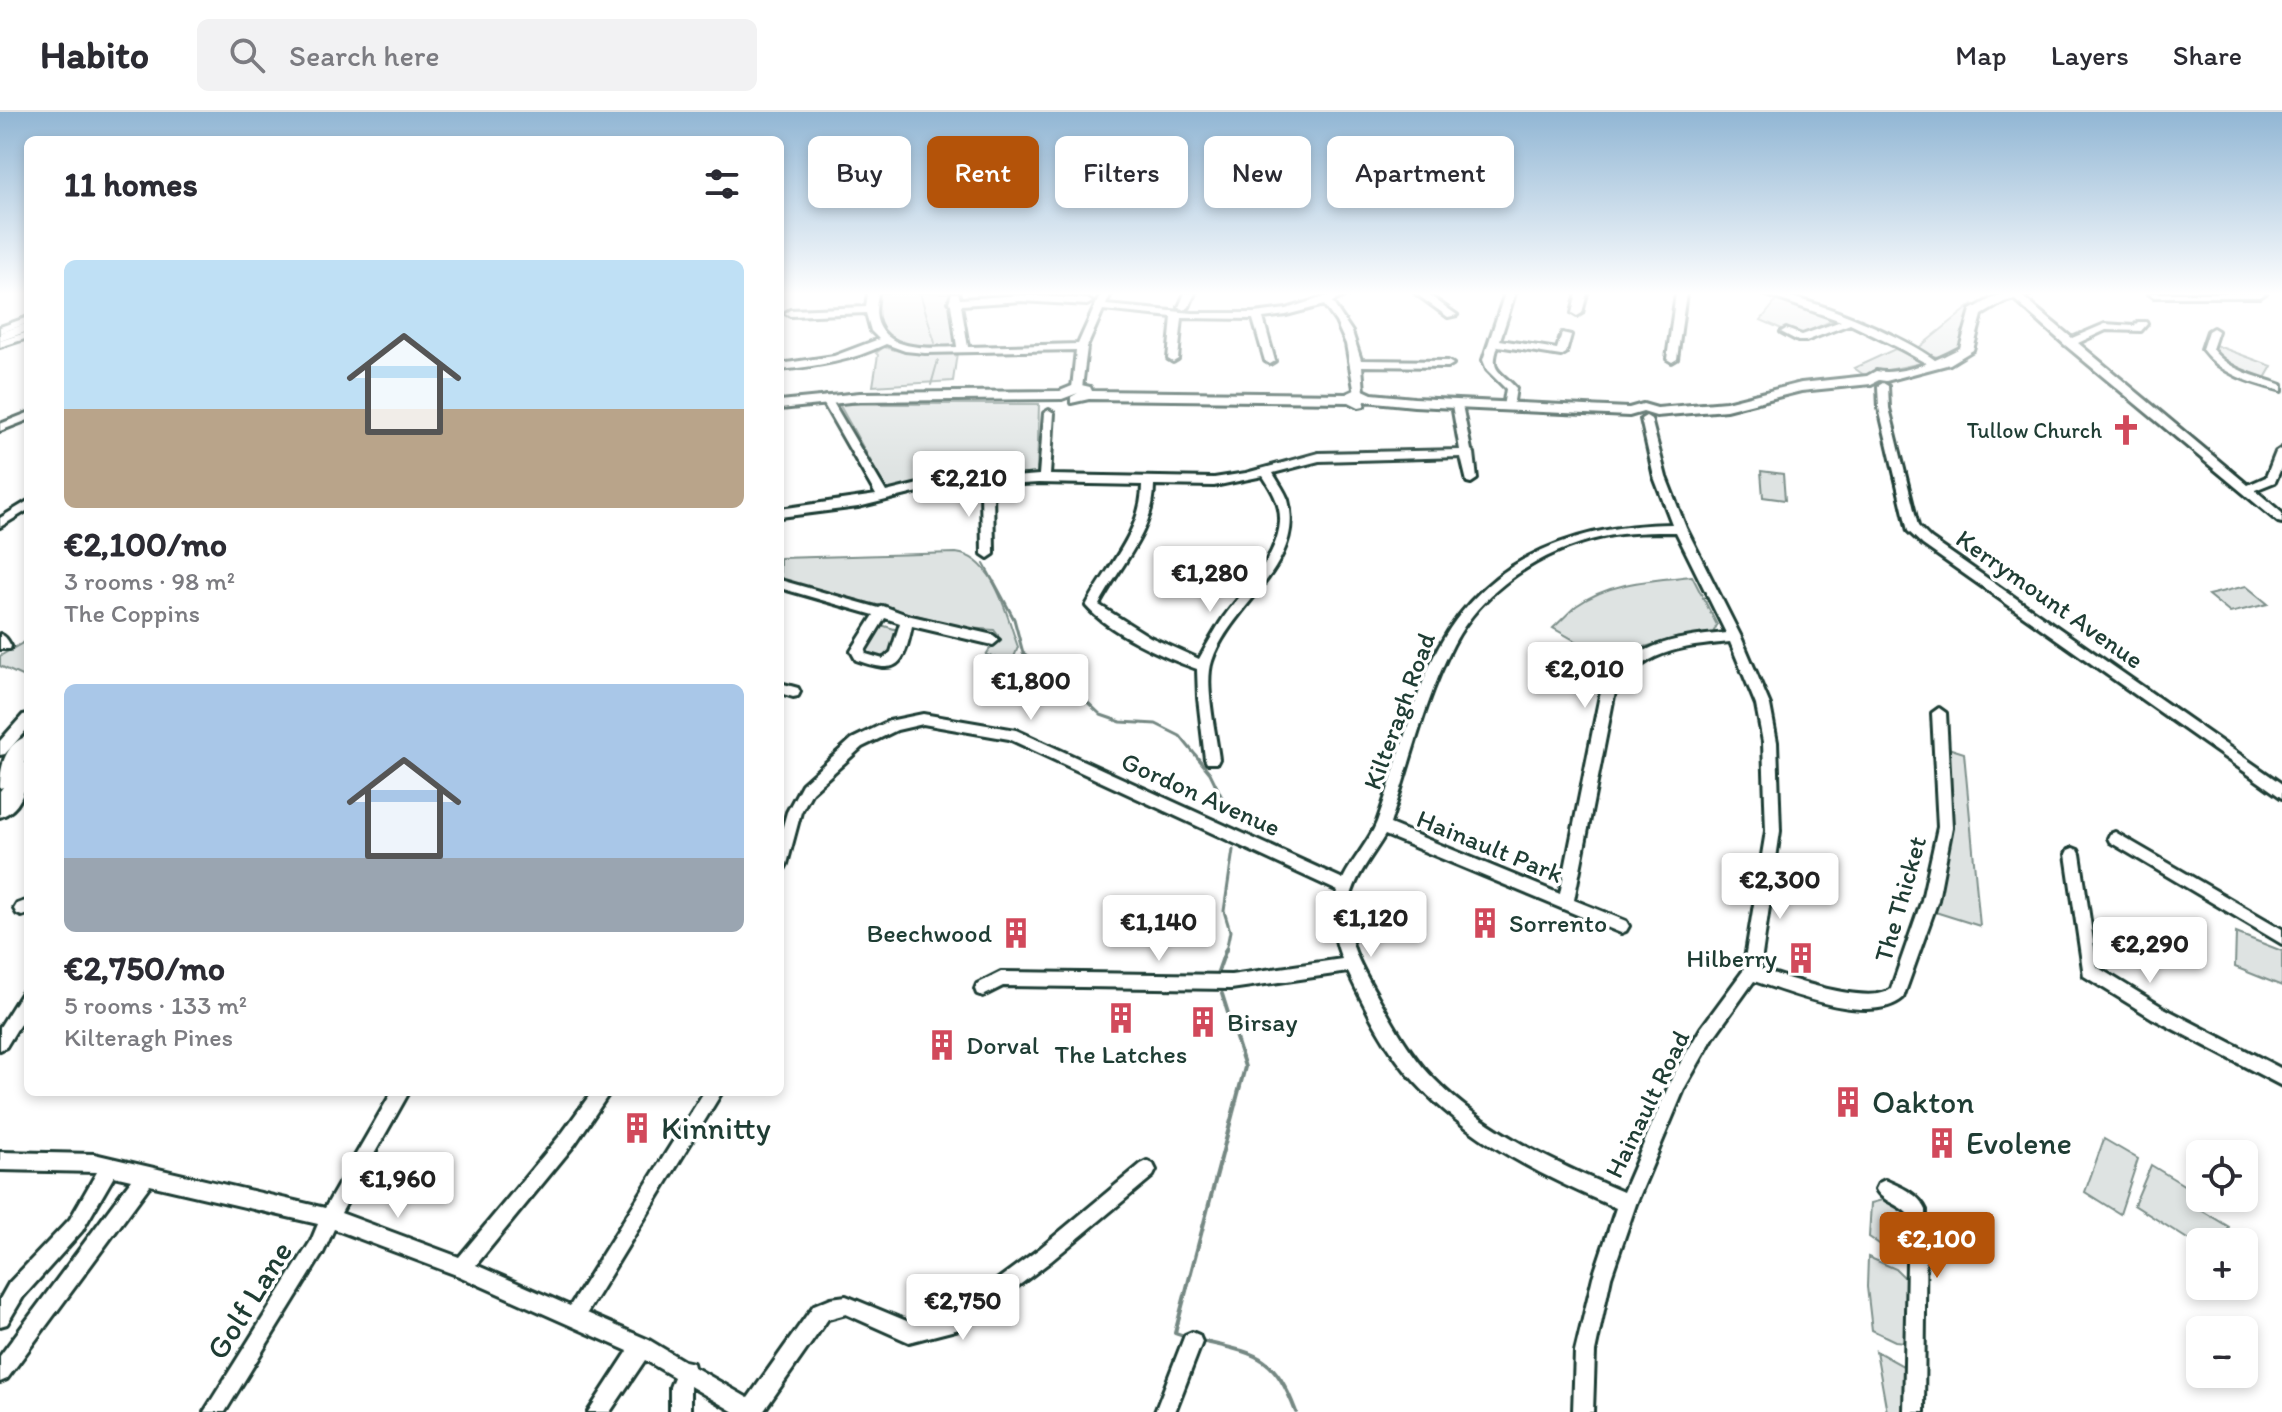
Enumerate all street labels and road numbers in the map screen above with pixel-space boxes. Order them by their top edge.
street label: Kerrymount Avenue [1950,522,2150,676]
street label: Kilteragh Road [1356,628,1442,794]
street label: Gordon Avenue [1117,745,1285,843]
street label: Hainault Park [1412,802,1568,890]
street label: The Thicket [1867,832,1933,966]
street label: Hainault Road [1597,1024,1697,1183]
street label: Golf Lane [198,1234,300,1366]

